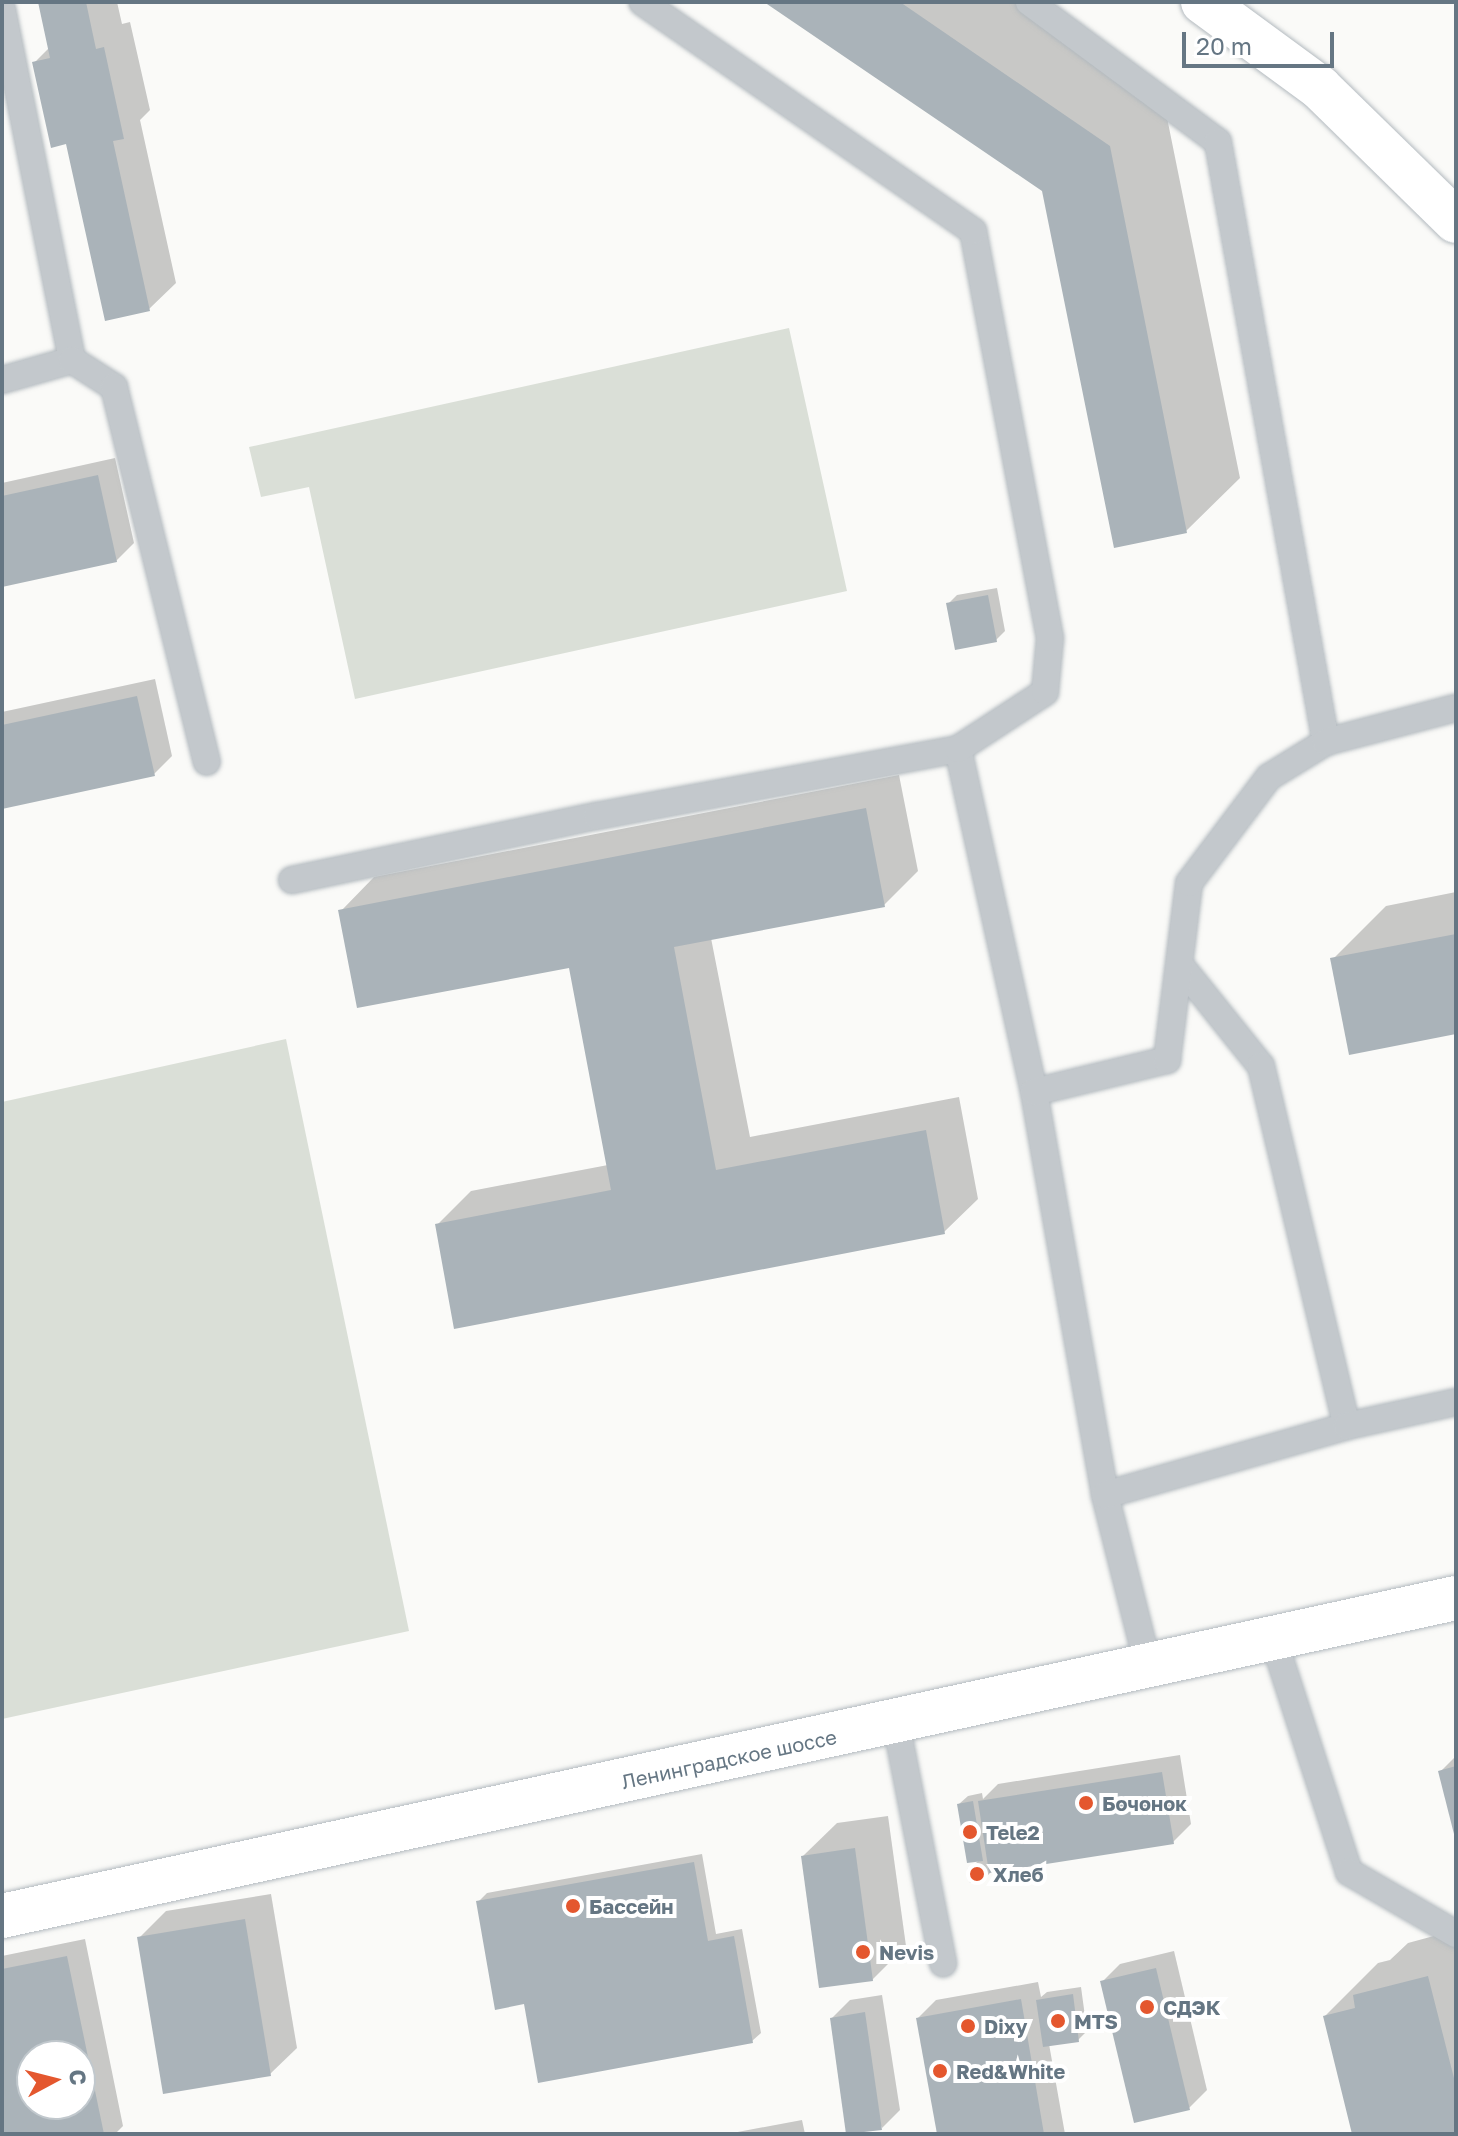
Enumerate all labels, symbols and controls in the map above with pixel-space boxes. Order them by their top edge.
scale bar [1186,16,1338,66]
text: 20 m [1196,31,1252,60]
street label: Ленинградское шоссе [619,1724,839,1794]
place label: Бочонок [1102,1791,1187,1815]
marker: Бочонок [1077,1794,1095,1812]
place label: Tele2 [986,1820,1040,1844]
marker: Tele2 [961,1823,979,1841]
place label: Хлеб [993,1862,1044,1886]
marker: Хлеб [968,1865,986,1883]
place label: Бассейн [589,1894,673,1918]
marker: Бассейн [564,1897,582,1915]
place label: Nevis [879,1940,934,1964]
marker: Nevis [854,1943,872,1961]
place label: СДЭК [1163,1995,1220,2019]
marker: СДЭК [1138,1998,1156,2016]
place label: MTS [1074,2009,1118,2033]
marker: MTS [1049,2012,1067,2030]
place label: Dixy [984,2014,1028,2038]
marker: Dixy [959,2017,977,2035]
north arrow [16,2040,96,2120]
place label: Red&White [956,2059,1065,2083]
marker: Red&White [931,2062,949,2080]
text: С [64,2068,93,2087]

